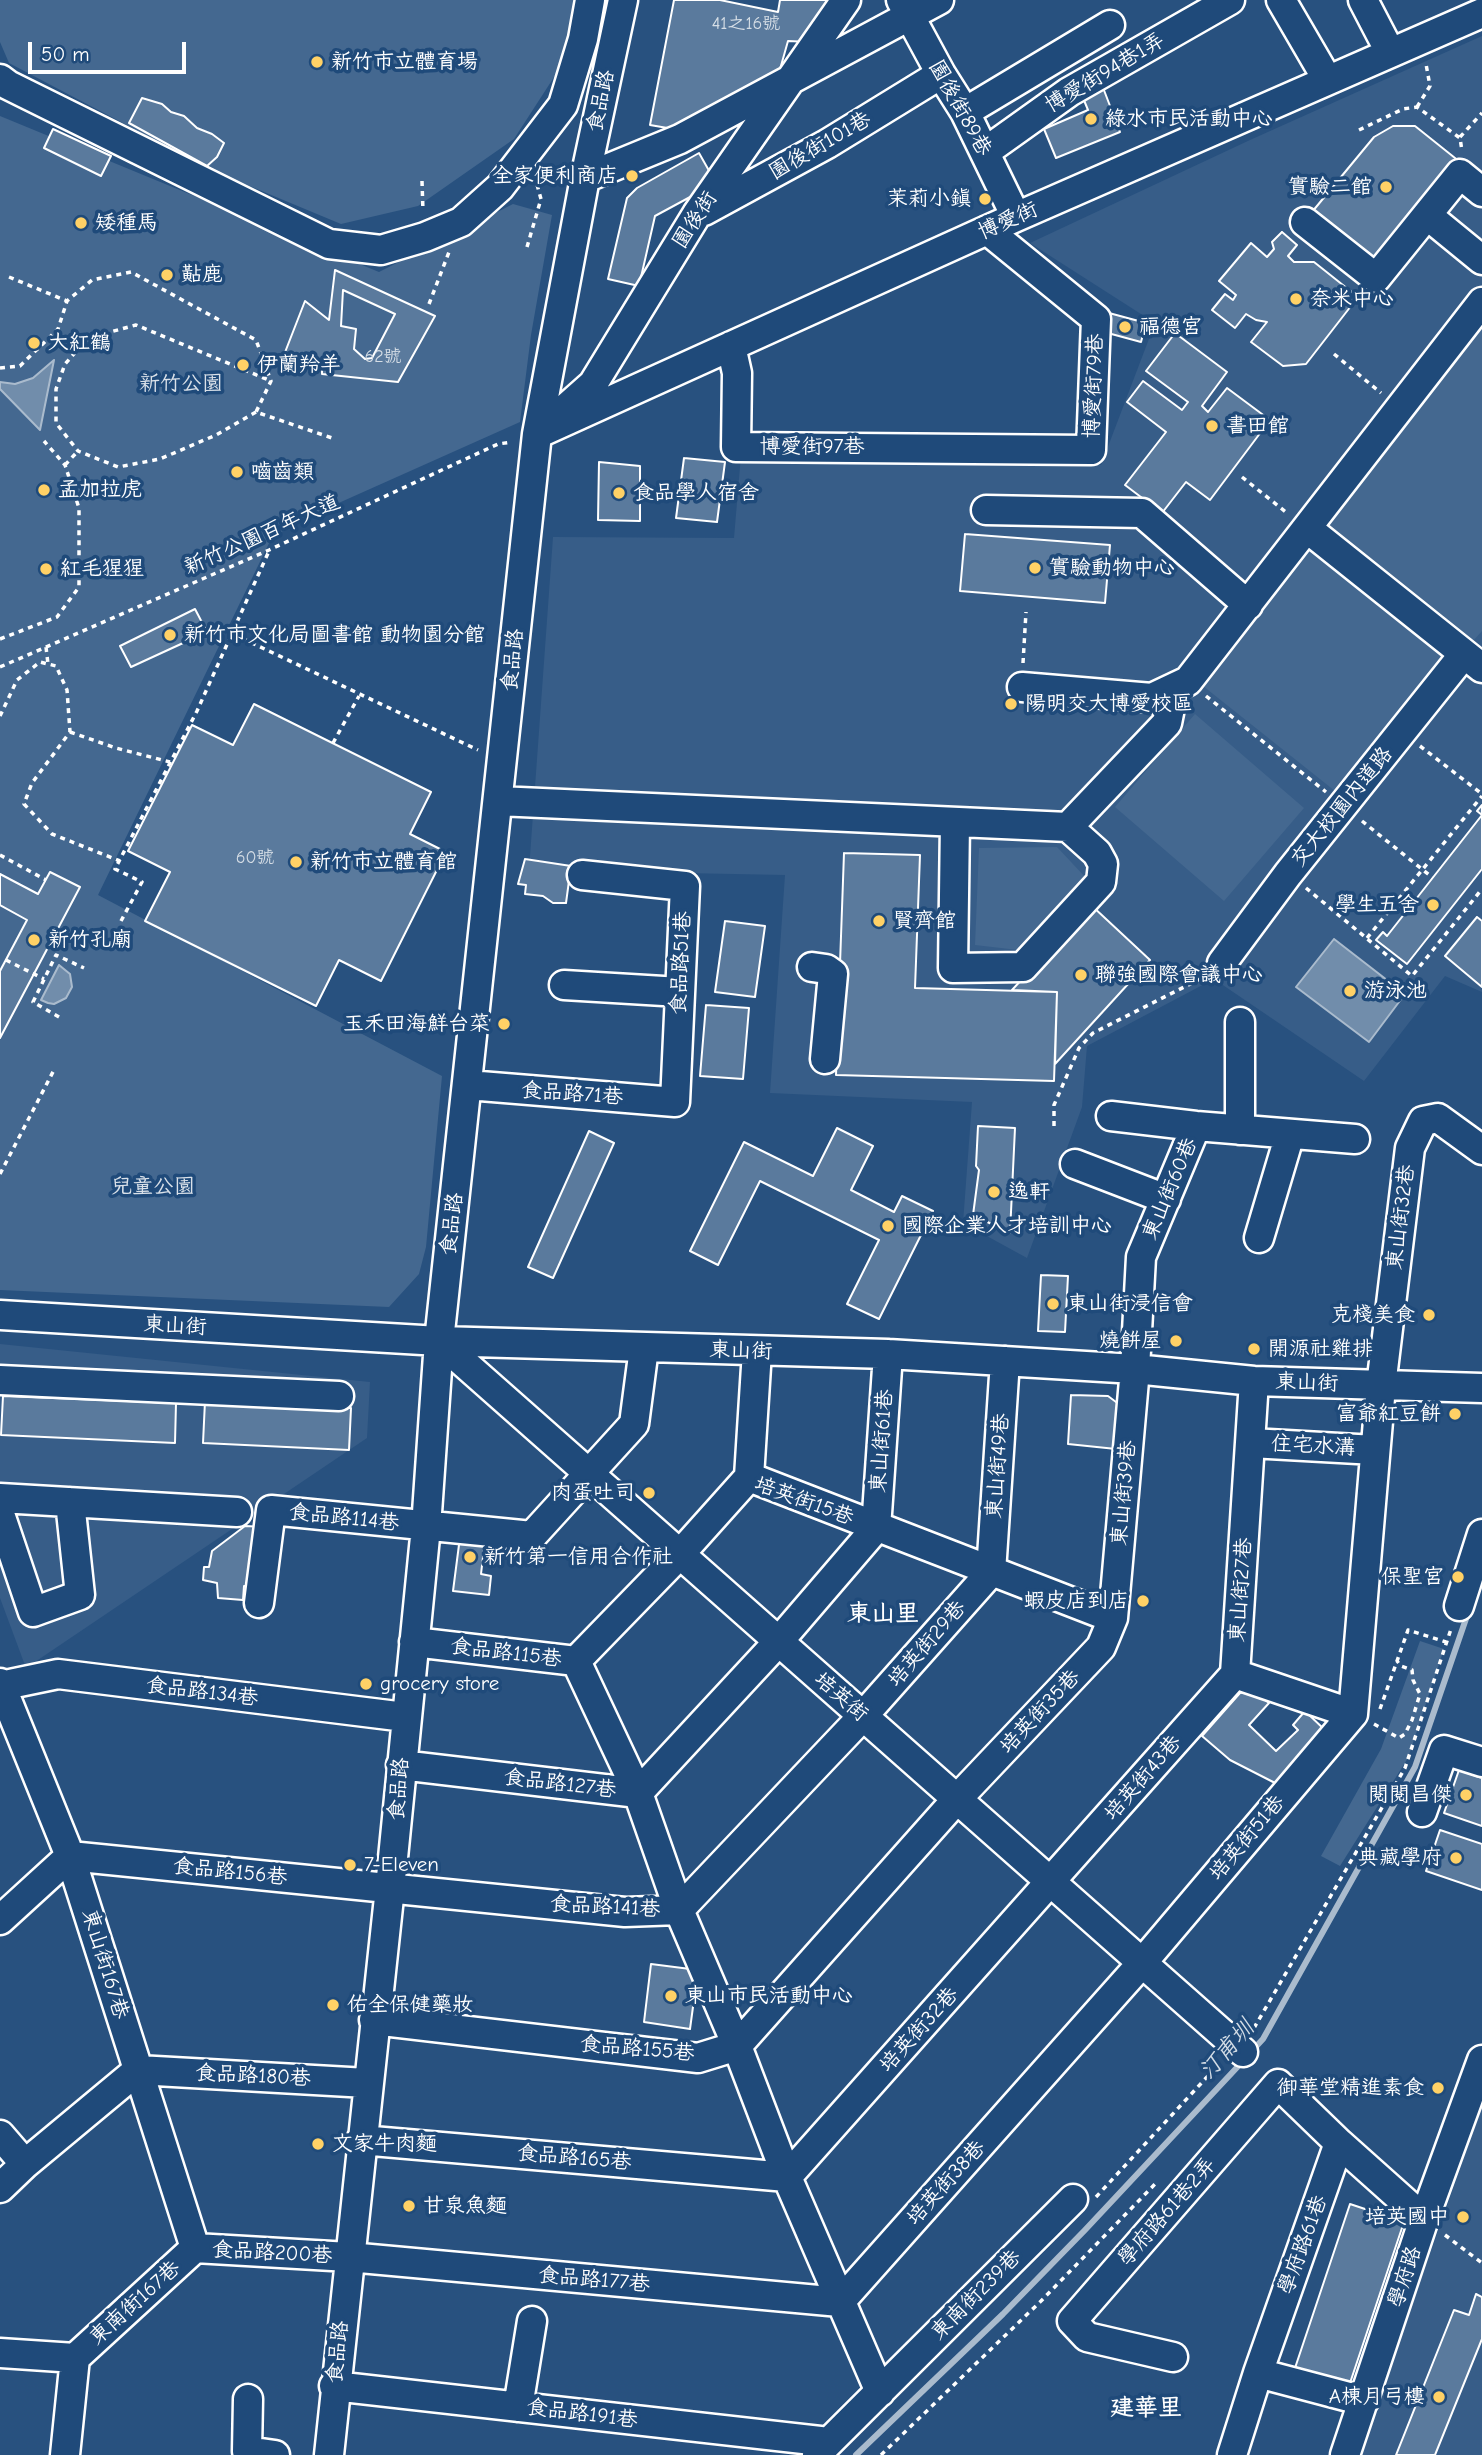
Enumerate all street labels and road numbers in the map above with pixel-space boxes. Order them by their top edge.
street label: 博愛街94巷1弄 [1041,28,1169,118]
street label: 園後街89巷 [923,56,997,160]
street label: 食品路 [582,68,620,134]
street label: 園後街101巷 [765,107,875,185]
street label: 園後街 [667,187,723,253]
street label: 博愛街 [974,197,1042,245]
street label: 博愛街79巷 [1080,333,1108,439]
street label: 博愛街97巷 [759,434,865,460]
street label: 新竹公園百年大道 [180,489,344,581]
street label: 食品路 [497,627,529,693]
street label: 交大校園內道路 [1286,742,1398,872]
street label: 食品路51巷 [666,911,696,1015]
street label: 食品路71巷 [520,1078,624,1110]
street label: 東山街60巷 [1137,1134,1203,1244]
street label: 東山街32巷 [1382,1163,1420,1271]
street label: 食品路 [436,1191,468,1257]
street label: 東山街 [143,1312,207,1340]
street label: 東山街 [709,1337,773,1365]
street label: 東山街 [1275,1369,1339,1397]
street label: 東山街61巷 [866,1388,898,1494]
street label: 東山街49巷 [982,1413,1014,1519]
street label: 住宅水溝 [1270,1431,1356,1461]
street label: 東山街39巷 [1107,1439,1141,1547]
street label: 培英街15巷 [751,1471,857,1531]
street label: 食品路114巷 [288,1500,400,1536]
street label: 東山街27巷 [1225,1537,1257,1643]
street label: 培英街29巷 [883,1596,971,1692]
street label: 食品路115巷 [449,1634,563,1672]
street label: 培英街35巷 [995,1665,1085,1759]
street label: 培英街 [809,1667,873,1727]
street label: 食品路134巷 [144,1673,260,1711]
street label: 培英街43巷 [1099,1730,1187,1826]
street label: 食品路 [384,1757,414,1821]
street label: 食品路127巷 [502,1765,618,1803]
street label: 培英街51巷 [1204,1790,1290,1886]
street label: 食品路156巷 [171,1853,289,1891]
street label: 食品路141巷 [549,1892,661,1922]
street label: 東山街167巷 [76,1906,134,2022]
street label: 培英街32巷 [874,1982,964,2078]
street label: 食品路155巷 [579,2031,695,2067]
street label: 食品路180巷 [194,2060,312,2092]
street label: 培英街38巷 [901,2135,991,2231]
street label: 食品路165巷 [516,2140,632,2176]
street label: 學府路61巷2弄 [1113,2153,1221,2271]
street label: 學府路61巷 [1273,2192,1333,2298]
street label: 食品路200巷 [211,2237,333,2269]
street label: 學府路 [1383,2243,1427,2311]
street label: 東南街239巷 [926,2245,1026,2345]
street label: 東南街167巷 [84,2256,186,2350]
street label: 食品路177巷 [537,2263,651,2297]
street label: 食品路 [322,2319,354,2385]
street label: 食品路191巷 [525,2395,639,2433]

